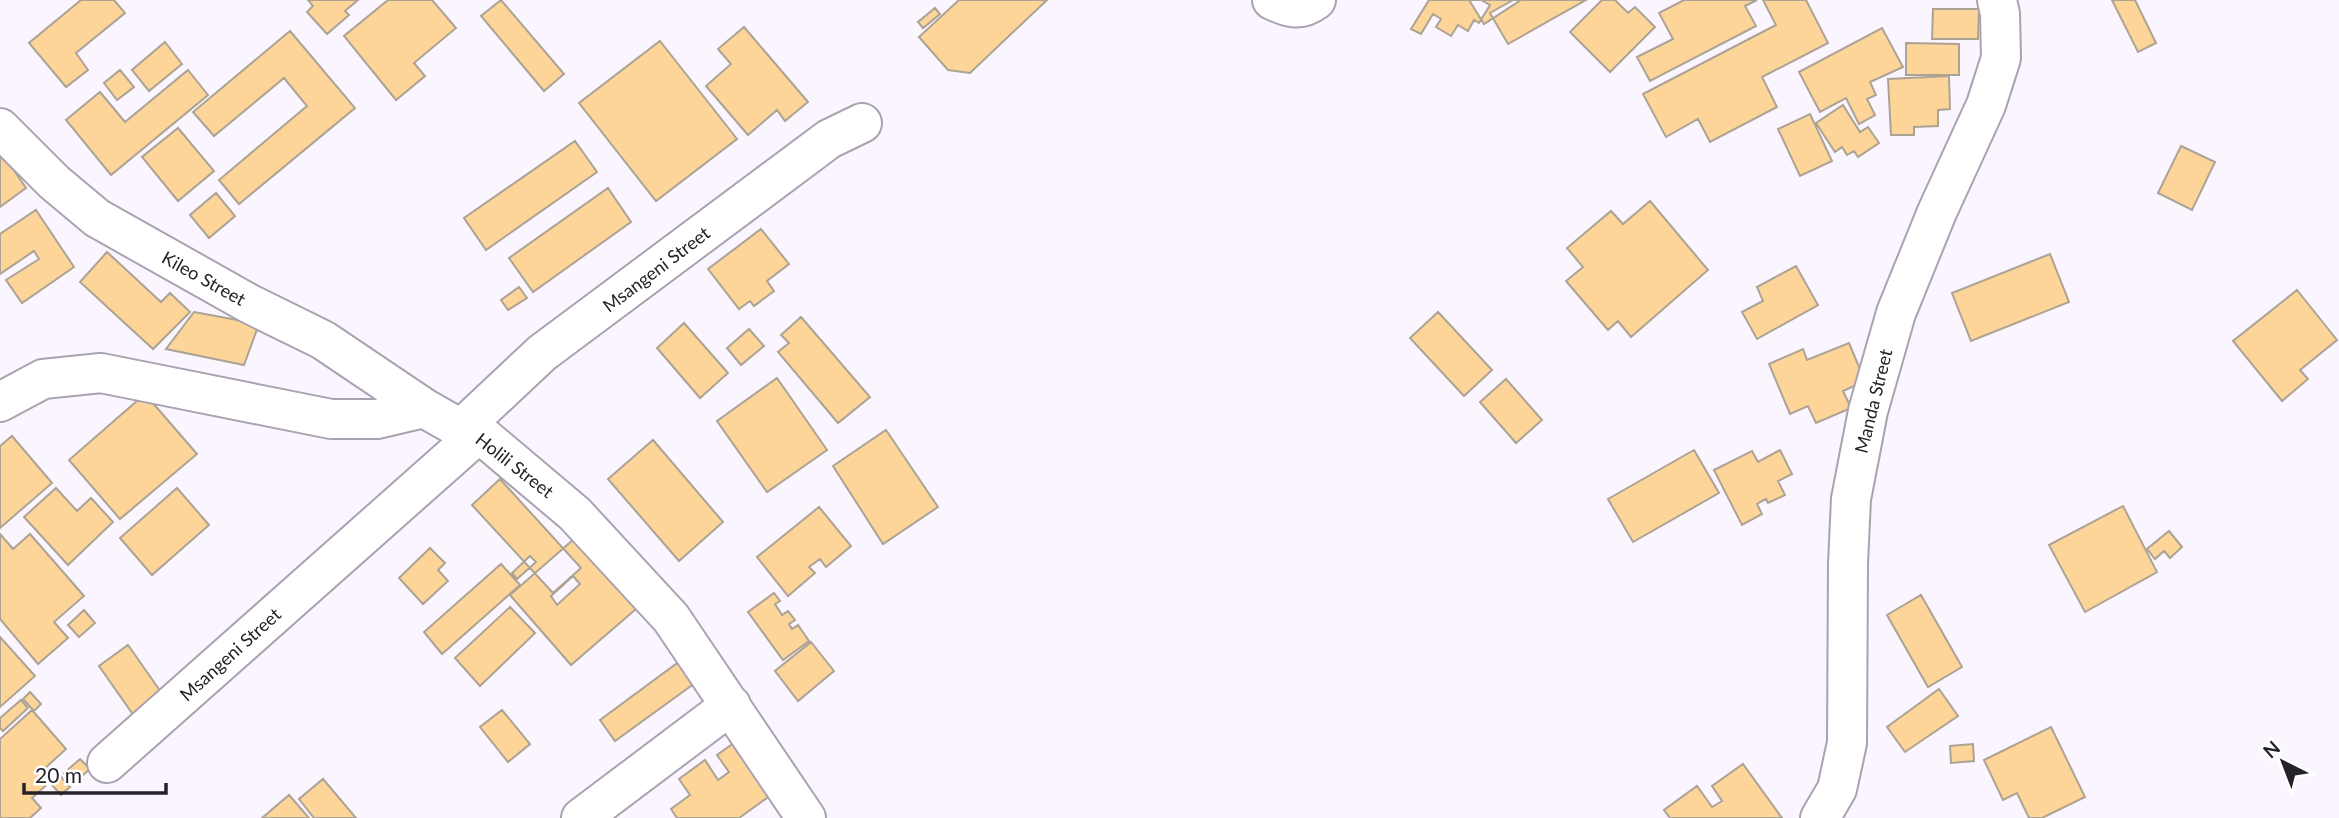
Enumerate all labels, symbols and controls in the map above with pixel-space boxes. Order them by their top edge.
street label: Msangeni Street [598,221,714,316]
street label: Kileo Street [158,246,250,310]
street label: Manda Street [1849,346,1897,455]
street label: Holili Street [472,428,559,503]
street label: Msangeni Street [175,603,285,705]
north arrow [2248,727,2318,797]
text: N [2258,736,2284,762]
scale bar [24,752,166,796]
text: 20 m [35,762,82,787]

